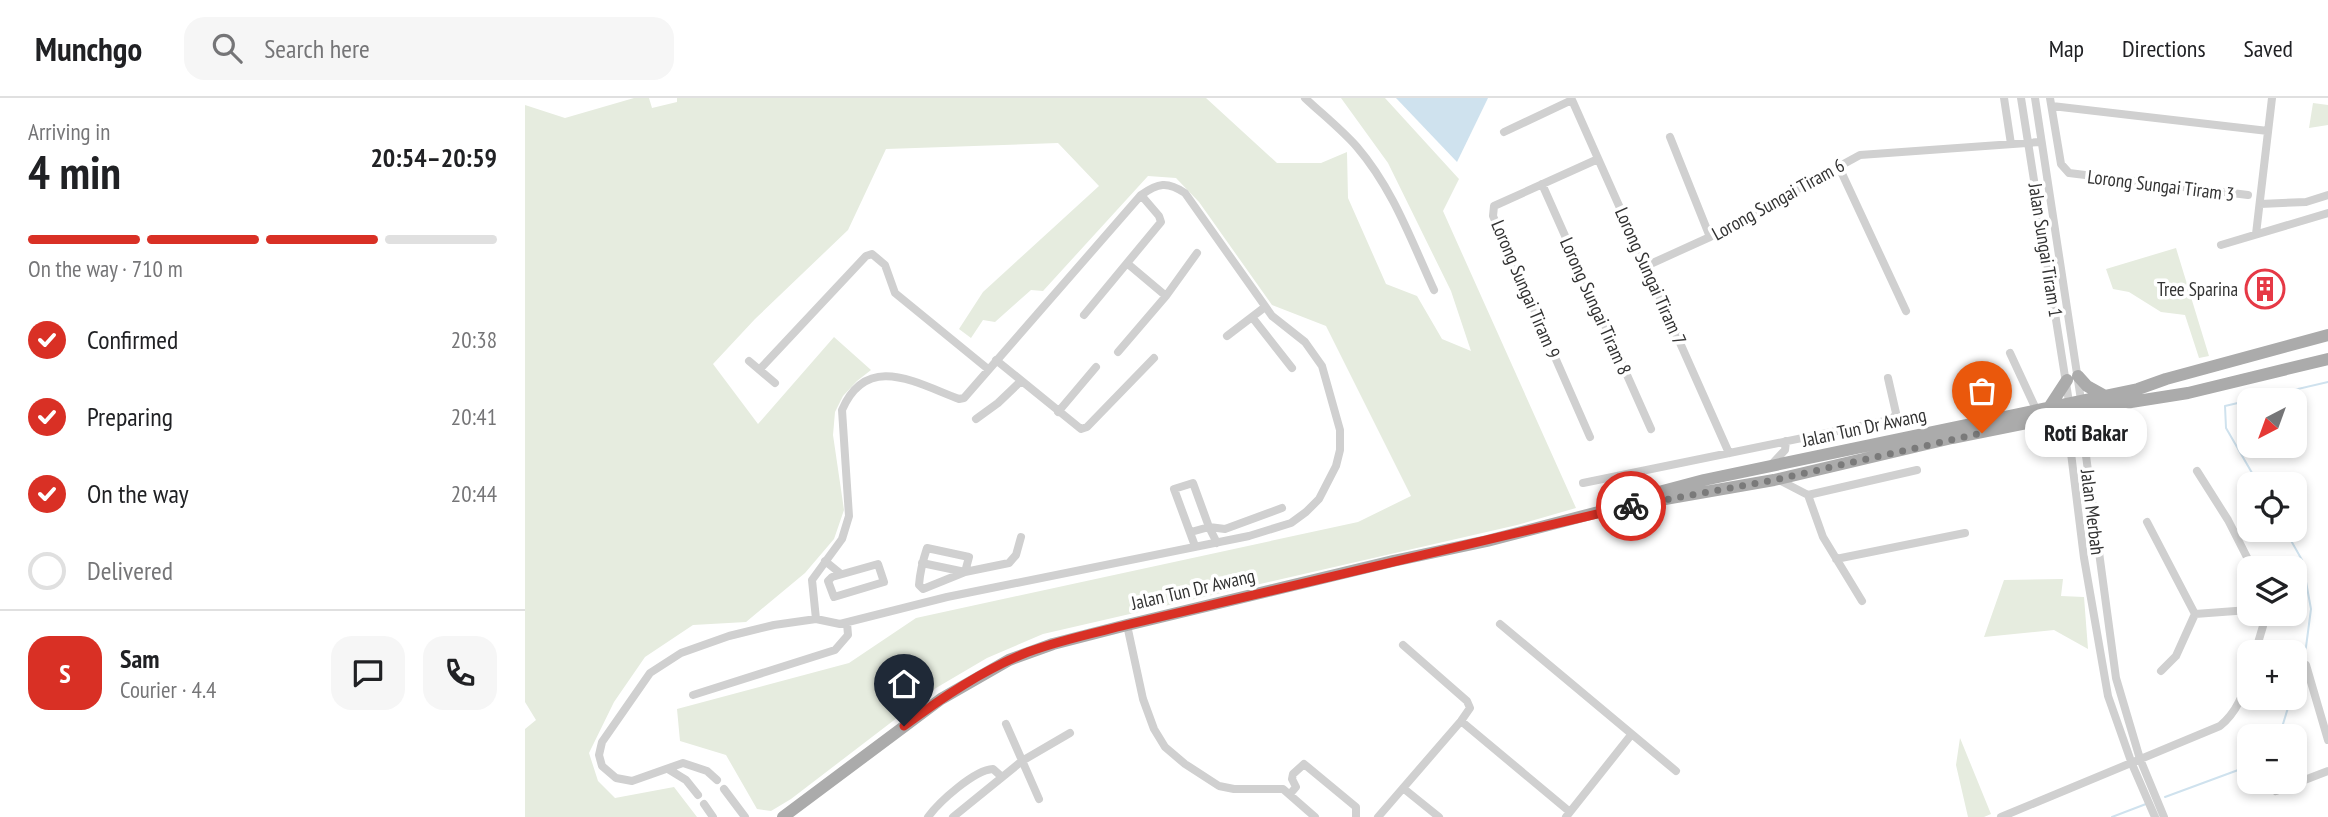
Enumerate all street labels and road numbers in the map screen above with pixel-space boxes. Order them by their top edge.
street label: Lorong Sungai Tiram 6 [1708,153,1848,245]
street label: Lorong Sungai Tiram 3 [2086,164,2236,206]
street label: Jalan Sungai Tiram 1 [2023,180,2068,319]
street label: Lorong Sungai Tiram 7 [1610,204,1692,348]
street label: Lorong Sungai Tiram 9 [1486,216,1566,362]
street label: Lorong Sungai Tiram 8 [1555,234,1637,378]
street label: Jalan Tun Dr Awang [1799,402,1928,452]
street label: Jalan Merbah [2076,467,2110,556]
street label: Jalan Tun Dr Awang [1128,563,1257,615]

